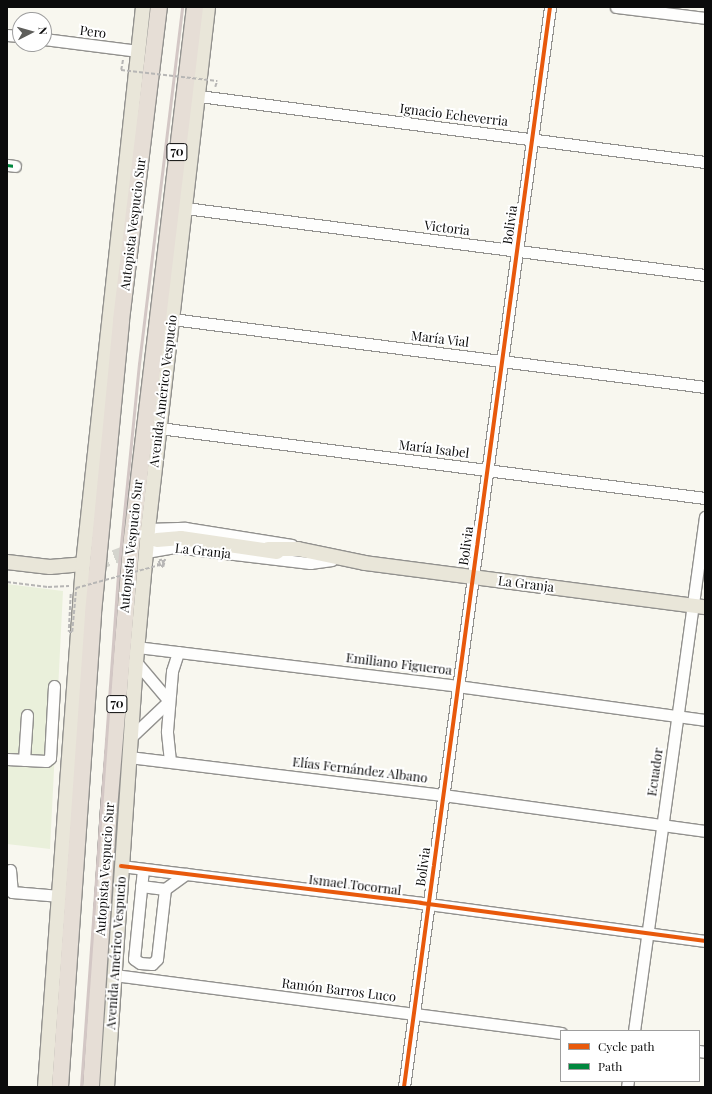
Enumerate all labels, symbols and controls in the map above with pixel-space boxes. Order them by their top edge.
north arrow [12,12,52,52]
street label: Pero [79,23,107,41]
text: N [36,26,51,36]
street label: Ignacio Echeverria [399,101,509,129]
road number: 70 [166,142,188,162]
street label: Autopista Vespucio Sur [117,156,149,292]
street label: Bolivia [500,204,520,246]
street label: Victoria [423,217,471,239]
street label: Avenida Américo Vespucio [146,313,180,469]
street label: María Vial [410,328,470,350]
street label: María Isabel [398,437,470,461]
street label: Autopista Vespucio Sur [116,478,146,614]
street label: Bolivia [456,525,476,567]
street label: La Granja [174,540,232,562]
street label: La Granja [497,573,555,595]
street label: Emiliano Figueroa [345,650,453,678]
road number: 70 [106,694,128,714]
street label: Ecuador [644,747,666,797]
street label: Elías Fernández Albano [291,754,429,786]
street label: Autopista Vespucio Sur [93,801,117,937]
street label: Bolivia [413,846,433,888]
street label: Ismael Tocornal [308,872,402,898]
street label: Avenida Américo Vespucio [103,875,129,1031]
street label: Ramón Barros Luco [281,975,397,1005]
legend [560,1030,700,1082]
text: Cycle path [598,1038,655,1054]
text: Path [598,1058,622,1074]

